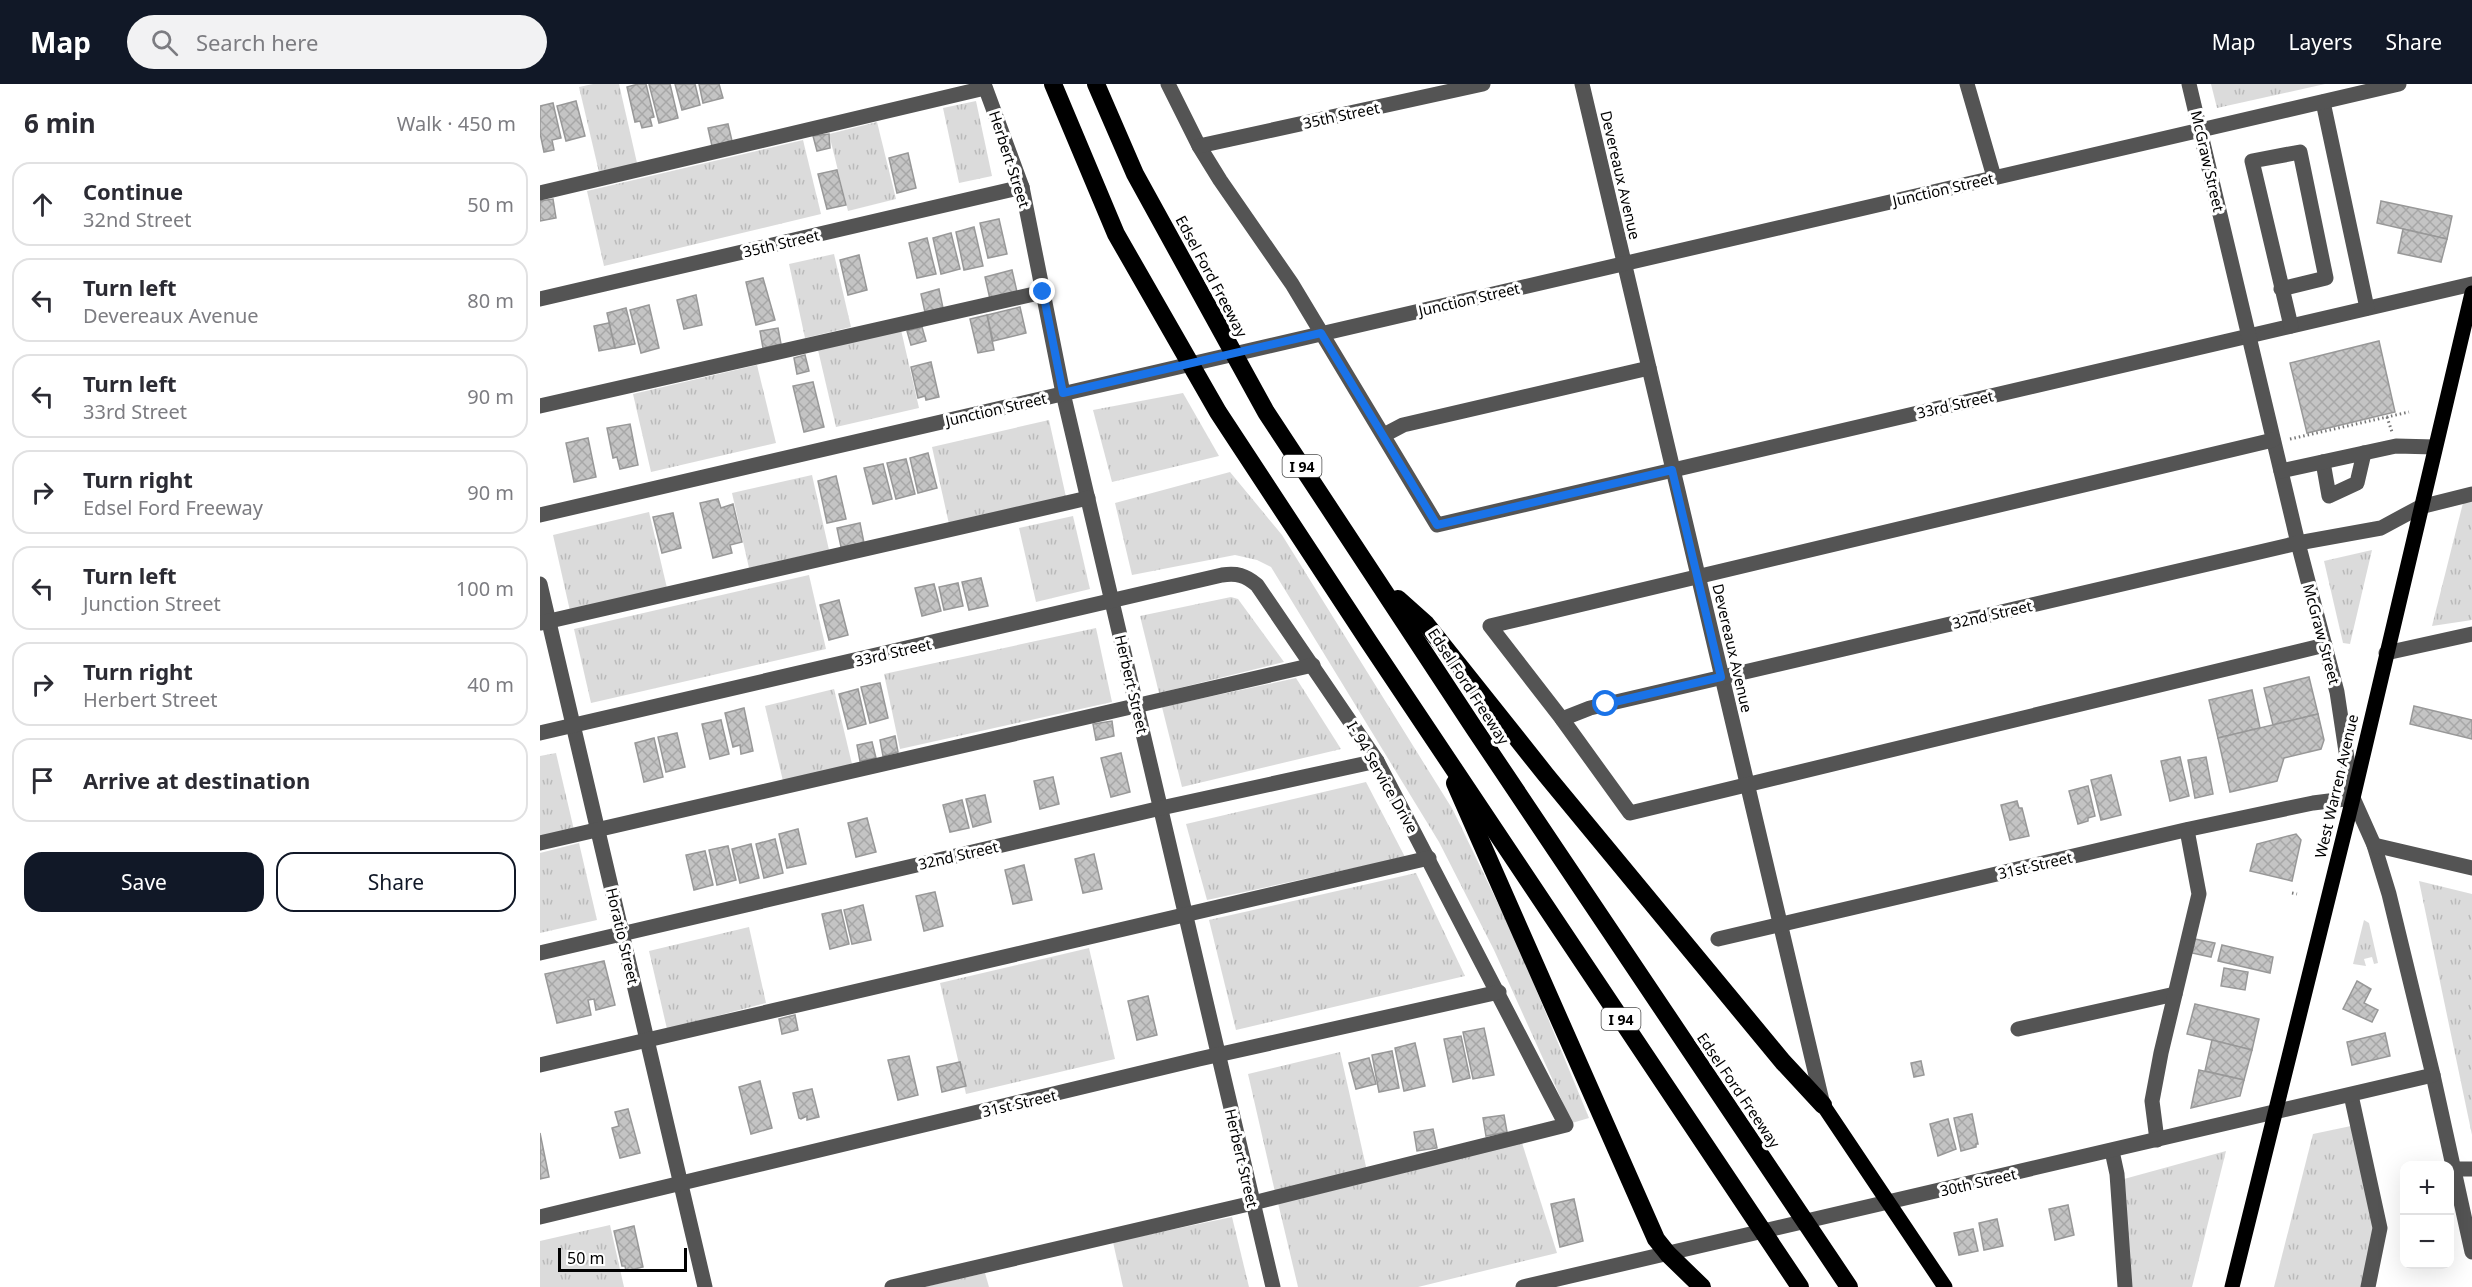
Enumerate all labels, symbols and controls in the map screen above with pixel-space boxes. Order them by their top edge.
search box [127,15,547,69]
text: Map [30,23,91,61]
icon: search [148,26,181,59]
text: Search here [196,27,318,57]
text: Map [2212,28,2256,56]
text: Layers [2289,28,2353,56]
text: Share [2386,28,2442,56]
street label: 35th Street [1301,97,1382,133]
text: 6 min [24,105,96,141]
street label: Herbert Street [985,108,1035,211]
street label: McGraw Street [2187,108,2230,214]
street label: Devereaux Avenue [1596,109,1646,241]
text: Walk · 450 m [397,110,516,137]
street label: Junction Street [1888,168,1996,211]
text: Continue [83,176,183,206]
icon: ahead [26,188,59,221]
text: 50 m [467,191,514,218]
text: 32nd Street [83,206,192,233]
street label: Edsel Ford Freeway [1171,212,1253,341]
street label: 35th Street [741,224,822,261]
text: Turn left [83,272,177,302]
route end [1029,278,1055,304]
street label: Junction Street [1414,278,1522,321]
icon: left [26,284,59,317]
text: 80 m [467,287,514,314]
text: Devereaux Avenue [83,302,259,329]
text: Turn left [83,368,177,398]
icon: left [26,380,59,413]
text: 90 m [467,383,514,410]
street label: 33rd Street [1915,385,1996,423]
street label: Junction Street [941,388,1049,431]
text: 33rd Street [83,398,187,425]
road number: I 94 [1282,455,1322,477]
text: Turn right [83,464,193,494]
icon: right [26,476,59,509]
text: 90 m [467,479,514,506]
text: Edsel Ford Freeway [83,494,263,521]
text: Turn left [83,560,177,590]
icon: left [26,572,59,605]
text: 100 m [456,575,514,602]
street label: McGraw Street [2299,581,2345,687]
street label: Devereaux Avenue [1708,582,1758,714]
text: Junction Street [83,590,221,617]
street label: 32nd Street [1950,595,2034,633]
street label: Edsel Ford Freeway [1424,624,1514,748]
street label: 33rd Street [853,633,934,671]
street label: Herbert Street [1111,633,1153,736]
text: Turn right [83,656,193,686]
icon: right [26,668,59,701]
text: 40 m [467,671,514,698]
text: Herbert Street [83,686,217,713]
route start [1592,690,1618,716]
street label: West Warren Avenue [2310,712,2362,860]
street label: I- 94 Service Drive [1343,717,1423,837]
icon: arrive [26,764,59,797]
text: Arrive at destination [83,765,310,795]
street label: 32nd Street [916,836,1000,874]
street label: 31st Street [1996,847,2075,883]
button: Save [24,852,264,912]
button: Share [276,852,516,912]
street label: Horatio Street [602,886,644,987]
road number: I 94 [1602,1008,1640,1030]
street label: Edsel Ford Freeway [1693,1028,1785,1152]
street label: 31st Street [980,1085,1059,1121]
street label: Herbert Street [1221,1107,1263,1210]
map controls [2400,1161,2454,1269]
button: + [2400,1161,2454,1215]
street label: 30th Street [1938,1163,2019,1200]
button: − [2400,1215,2454,1269]
scale bar [558,1245,687,1272]
text: 50 m [567,1247,604,1269]

